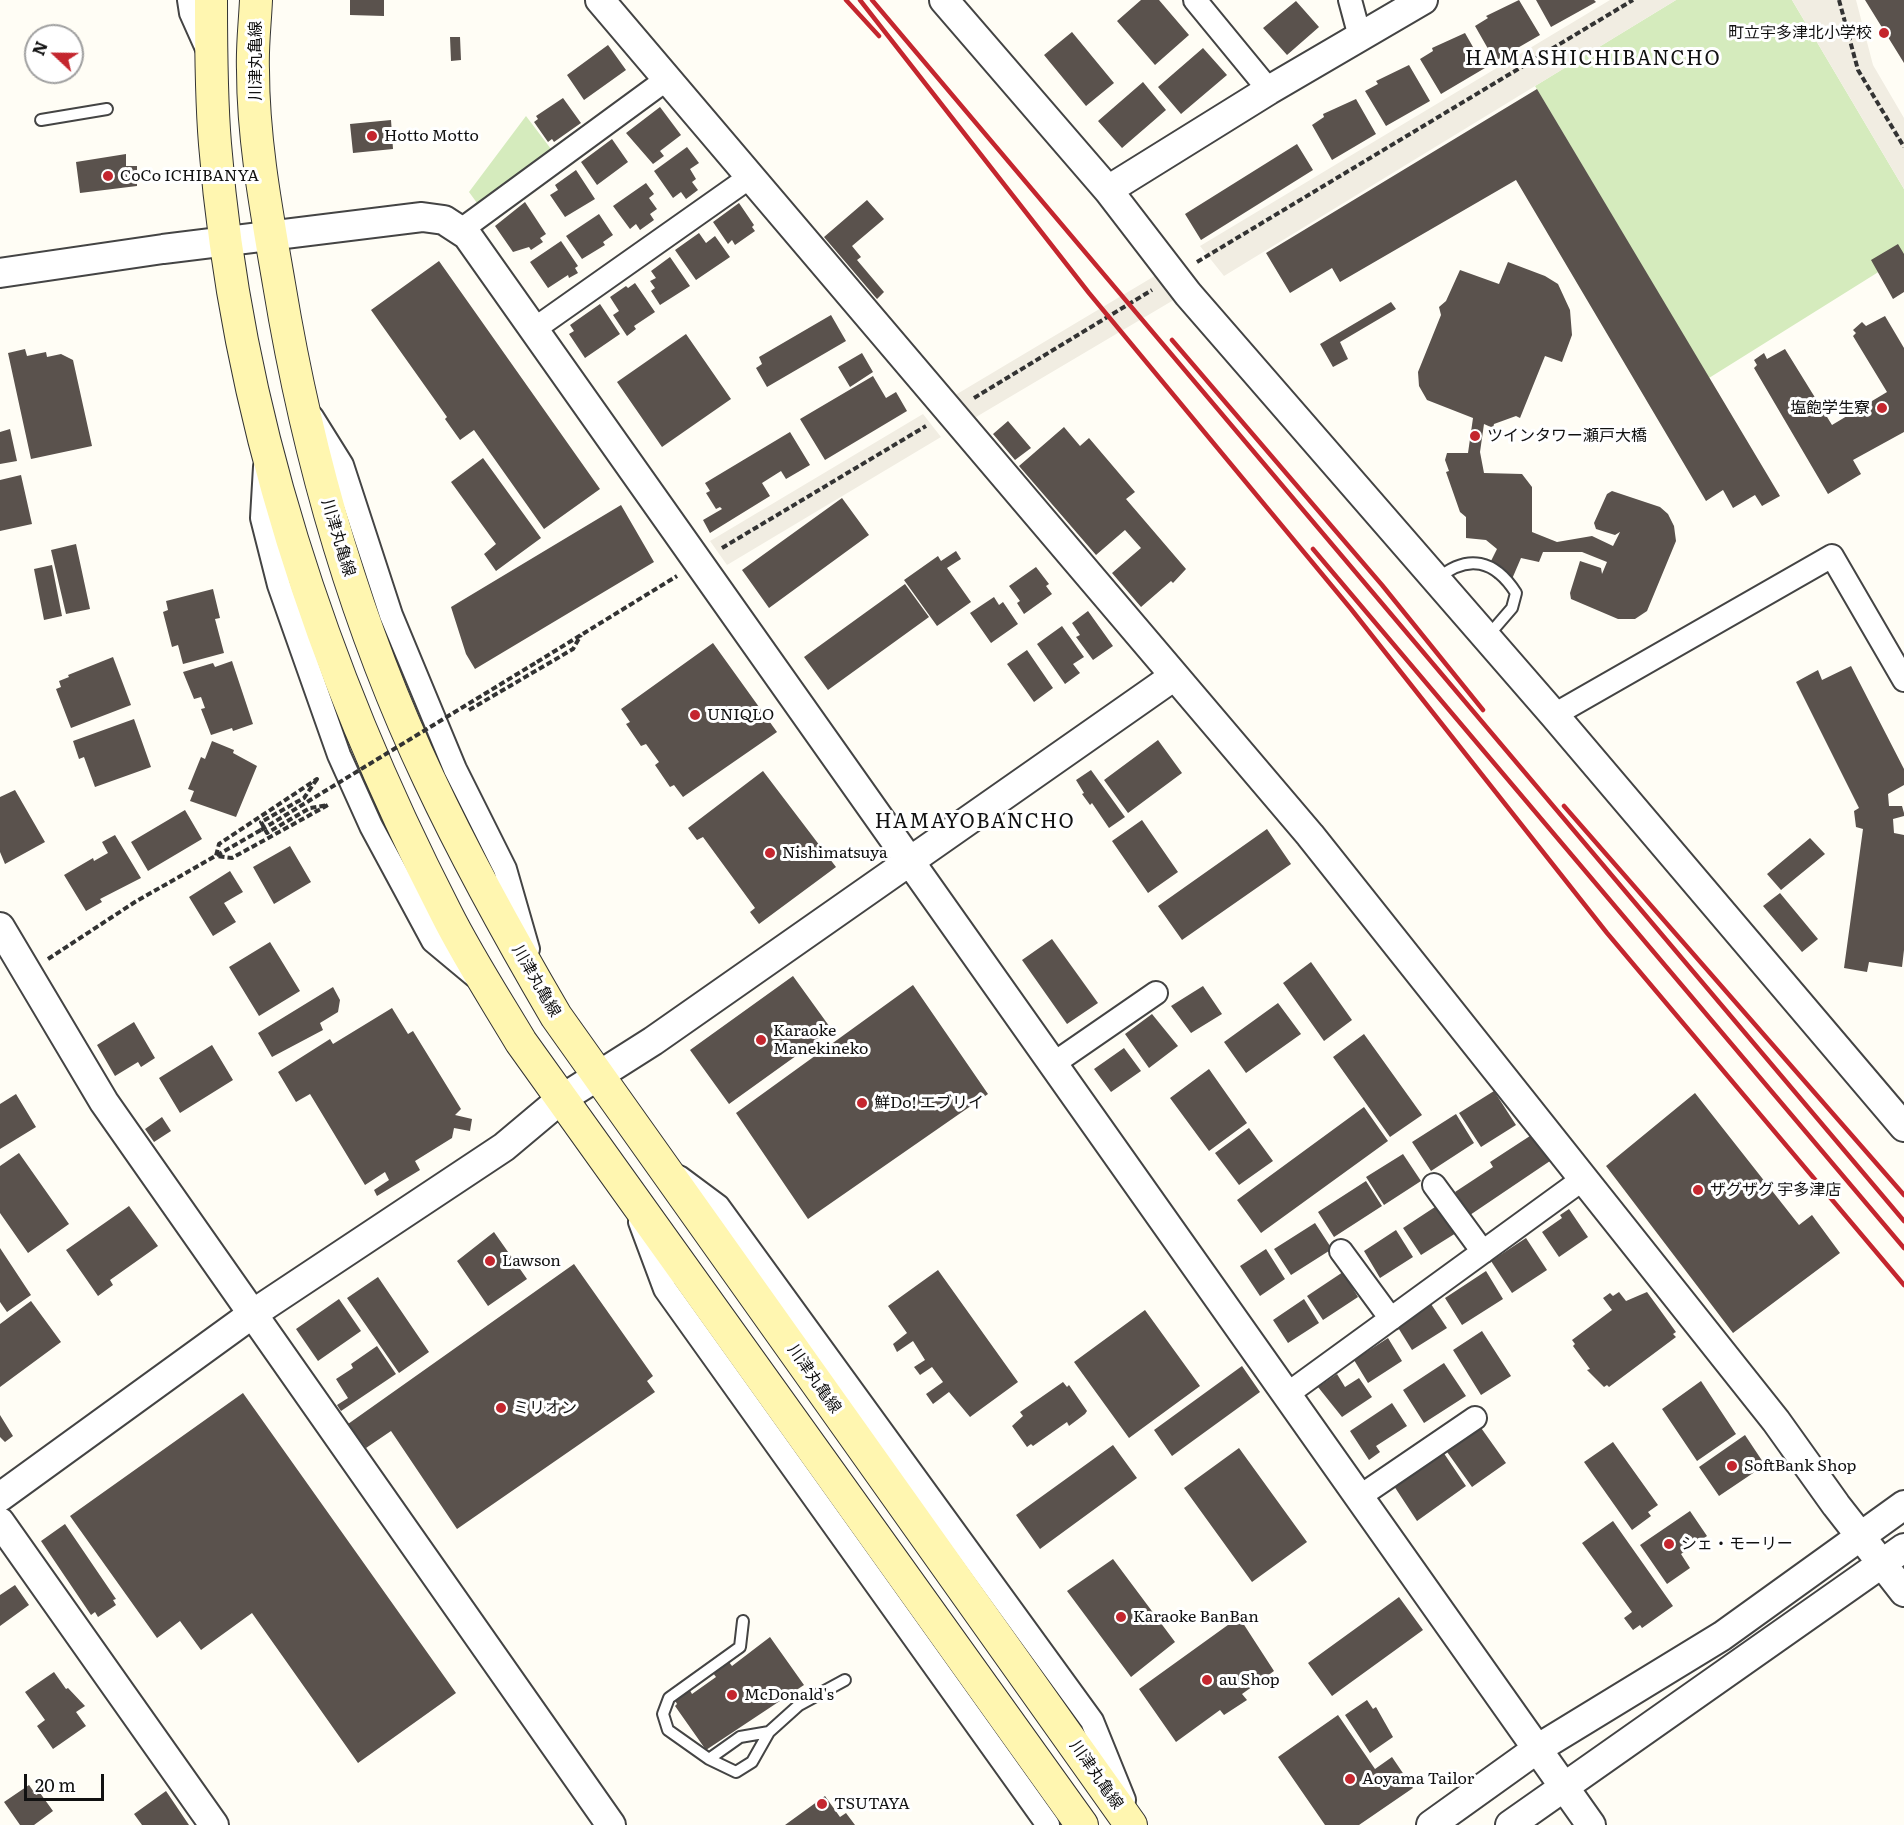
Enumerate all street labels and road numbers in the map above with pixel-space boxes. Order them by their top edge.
street label: 川津丸亀線 [246,21,266,101]
street label: 川津丸亀線 [317,497,359,579]
street label: 川津丸亀線 [508,942,564,1020]
street label: 川津丸亀線 [783,1341,845,1417]
street label: 川津丸亀線 [1065,1737,1127,1813]

